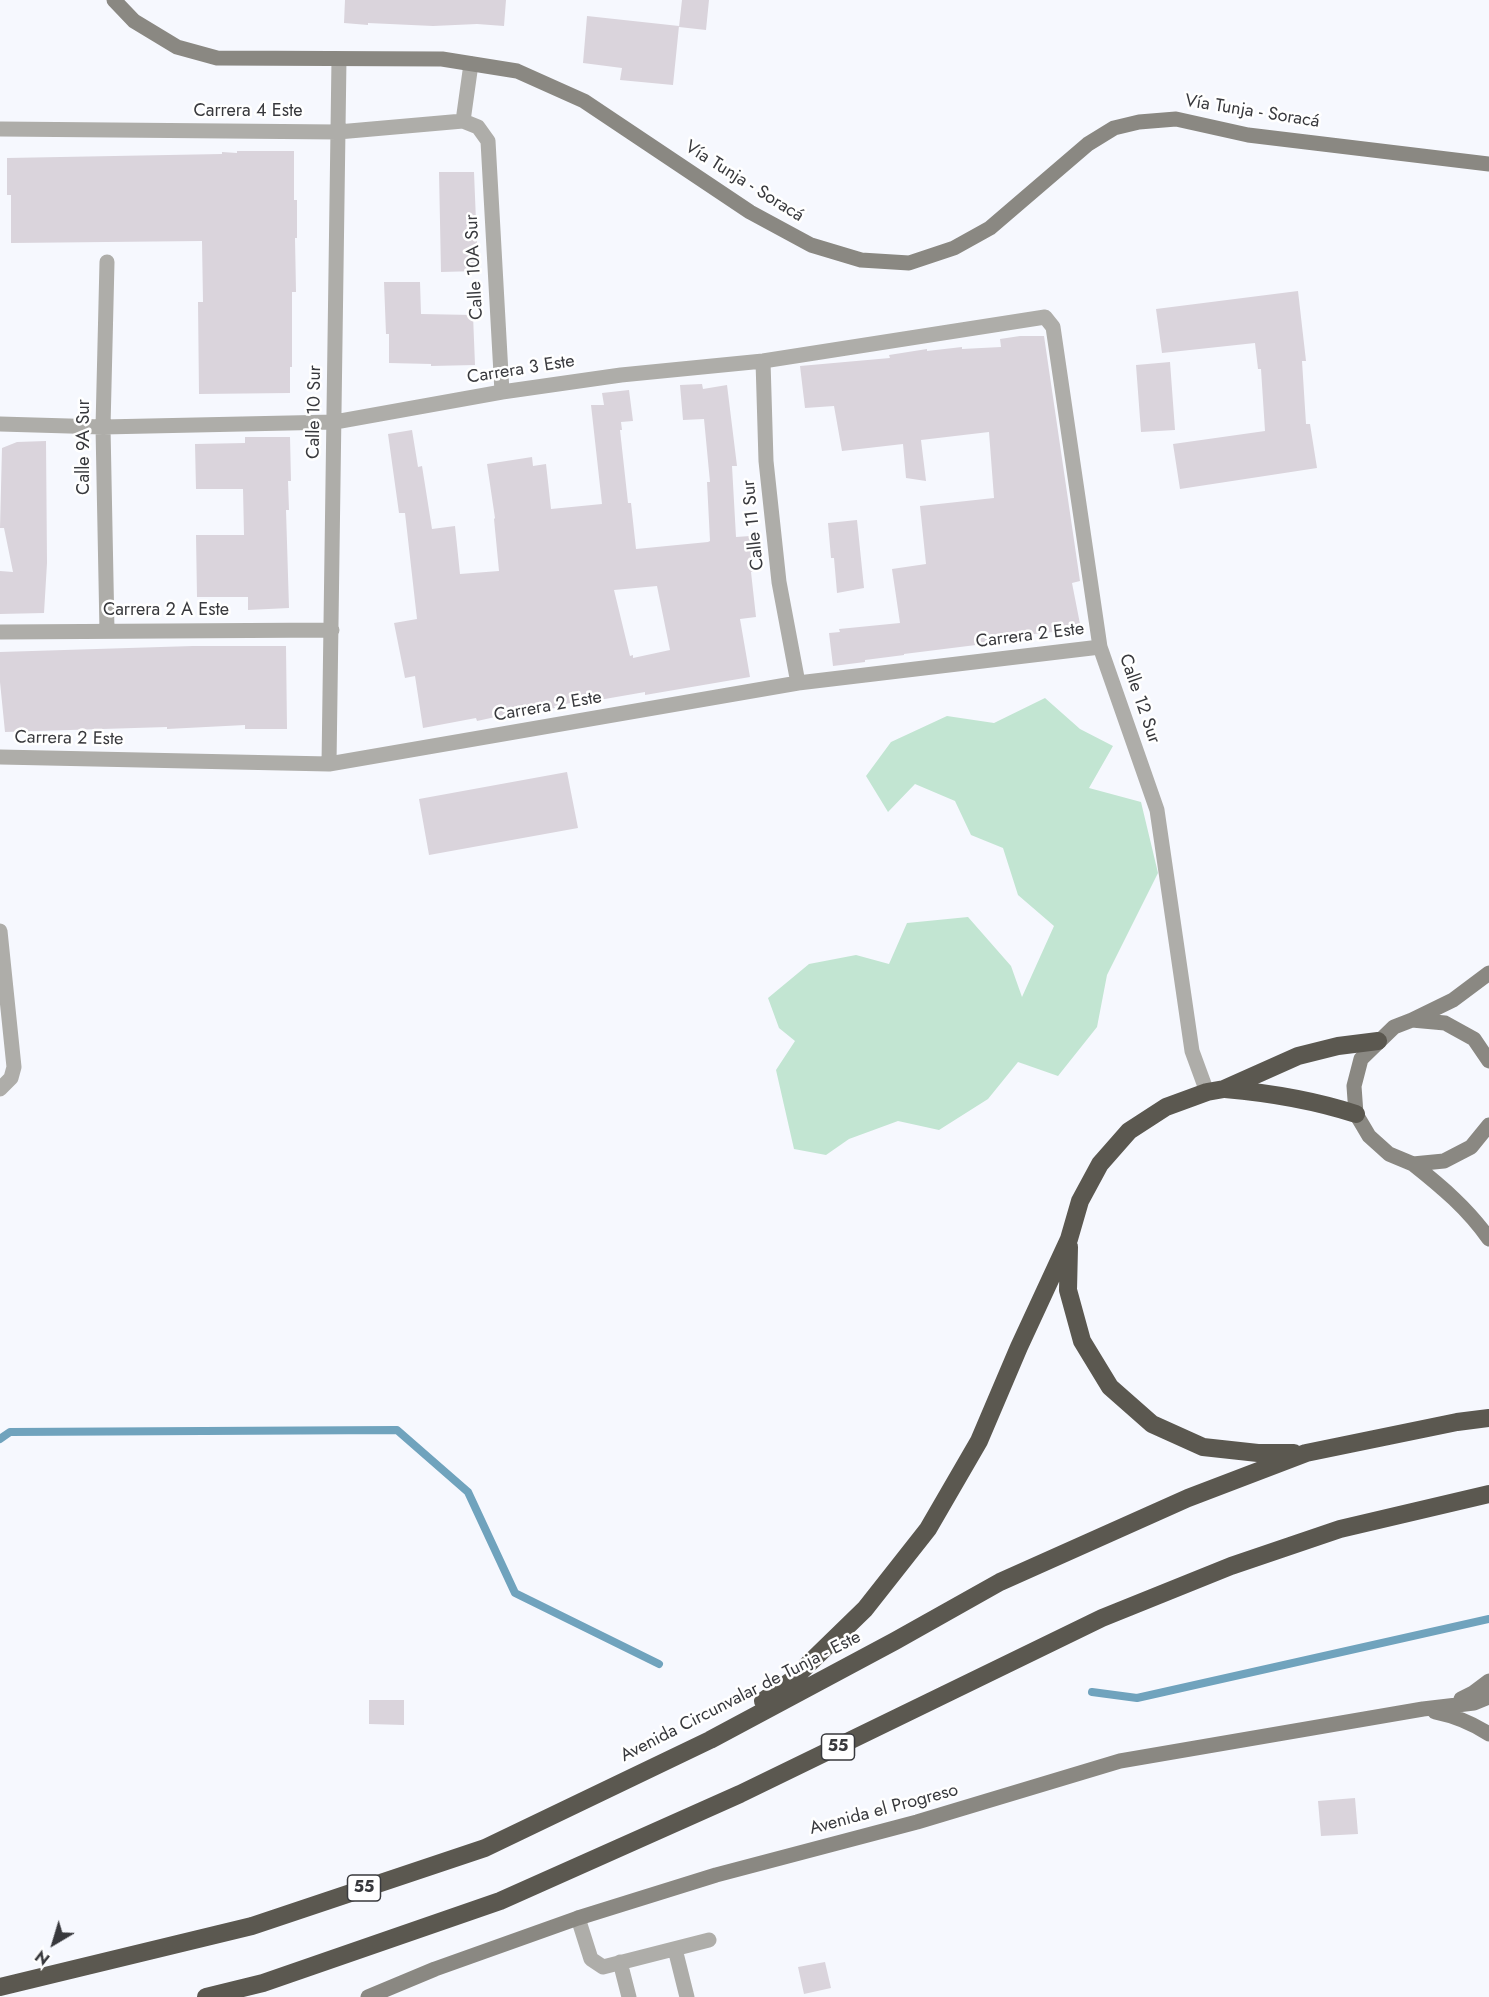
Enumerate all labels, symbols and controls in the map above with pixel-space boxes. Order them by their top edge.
street label: Vía Tunja - Soracá [1183,91,1321,133]
street label: Carrera 4 Este [193,101,303,123]
street label: Vía Tunja - Soracá [681,137,807,227]
street label: Calle 10A Sur [461,214,489,320]
street label: Carrera 3 Este [466,351,576,389]
street label: Calle 10 Sur [303,365,327,459]
street label: Calle 9A Sur [74,399,96,495]
street label: Calle 11 Sur [739,479,769,571]
street label: Carrera 2 A Este [103,600,229,622]
street label: Carrera 2 Este [975,619,1085,653]
street label: Calle 12 Sur [1114,651,1164,747]
street label: Carrera 2 Este [492,687,604,727]
street label: Carrera 2 Este [14,727,124,751]
street label: Avenida Circunvalar de Tunja - Este [617,1627,865,1767]
road number: 55 [822,1734,854,1760]
street label: Avenida el Progreso [807,1780,961,1840]
road number: 55 [348,1875,380,1901]
north arrow [24,1913,84,1973]
text: N [31,1945,55,1971]

